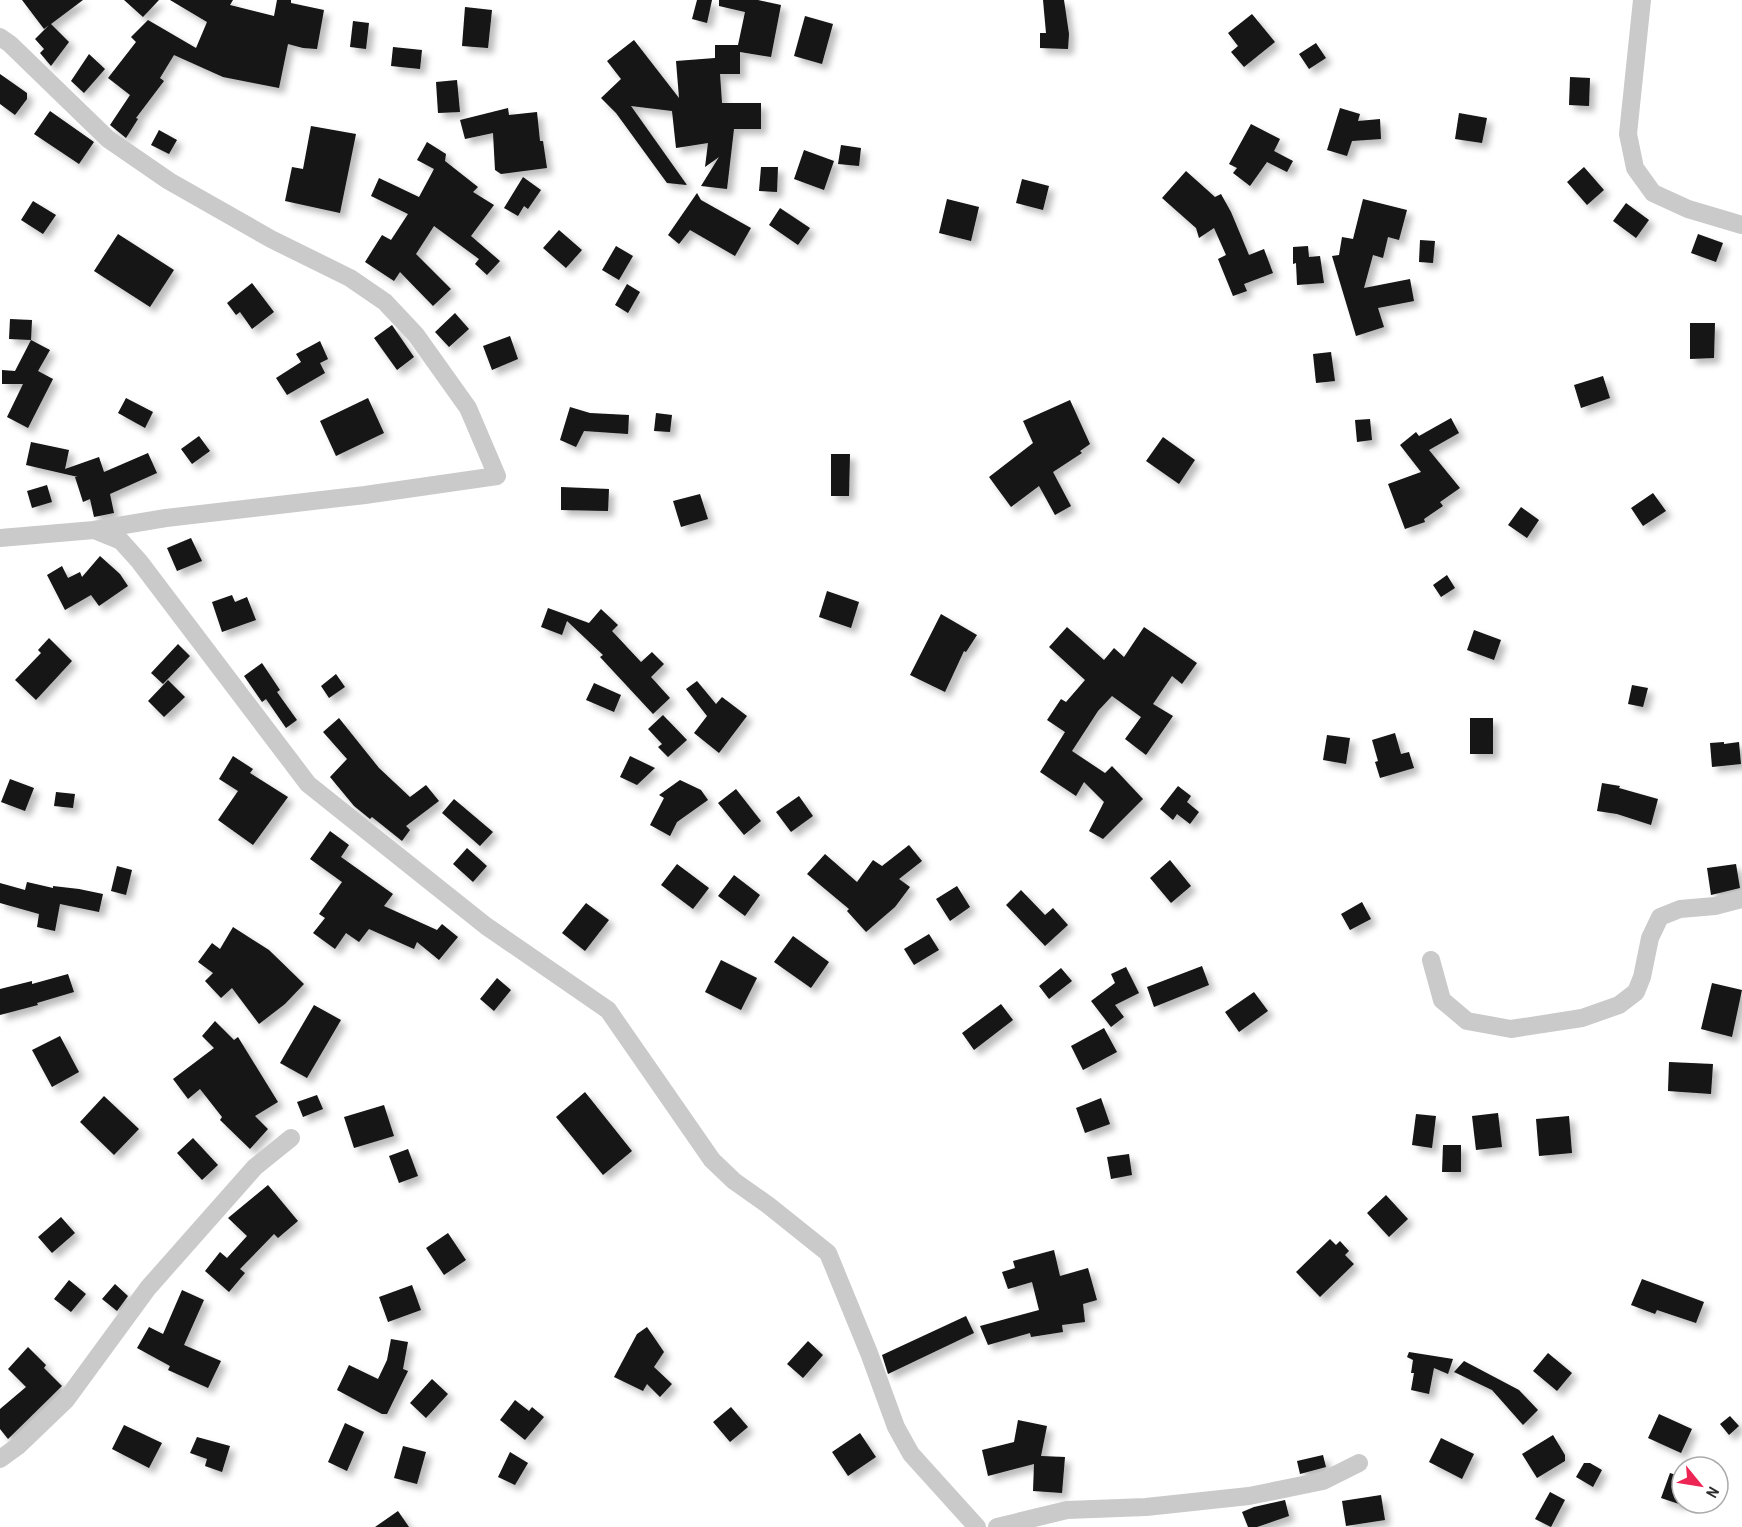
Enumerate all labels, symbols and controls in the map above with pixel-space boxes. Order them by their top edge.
north arrow [1670,1455,1730,1515]
text: N [1701,1483,1725,1502]

